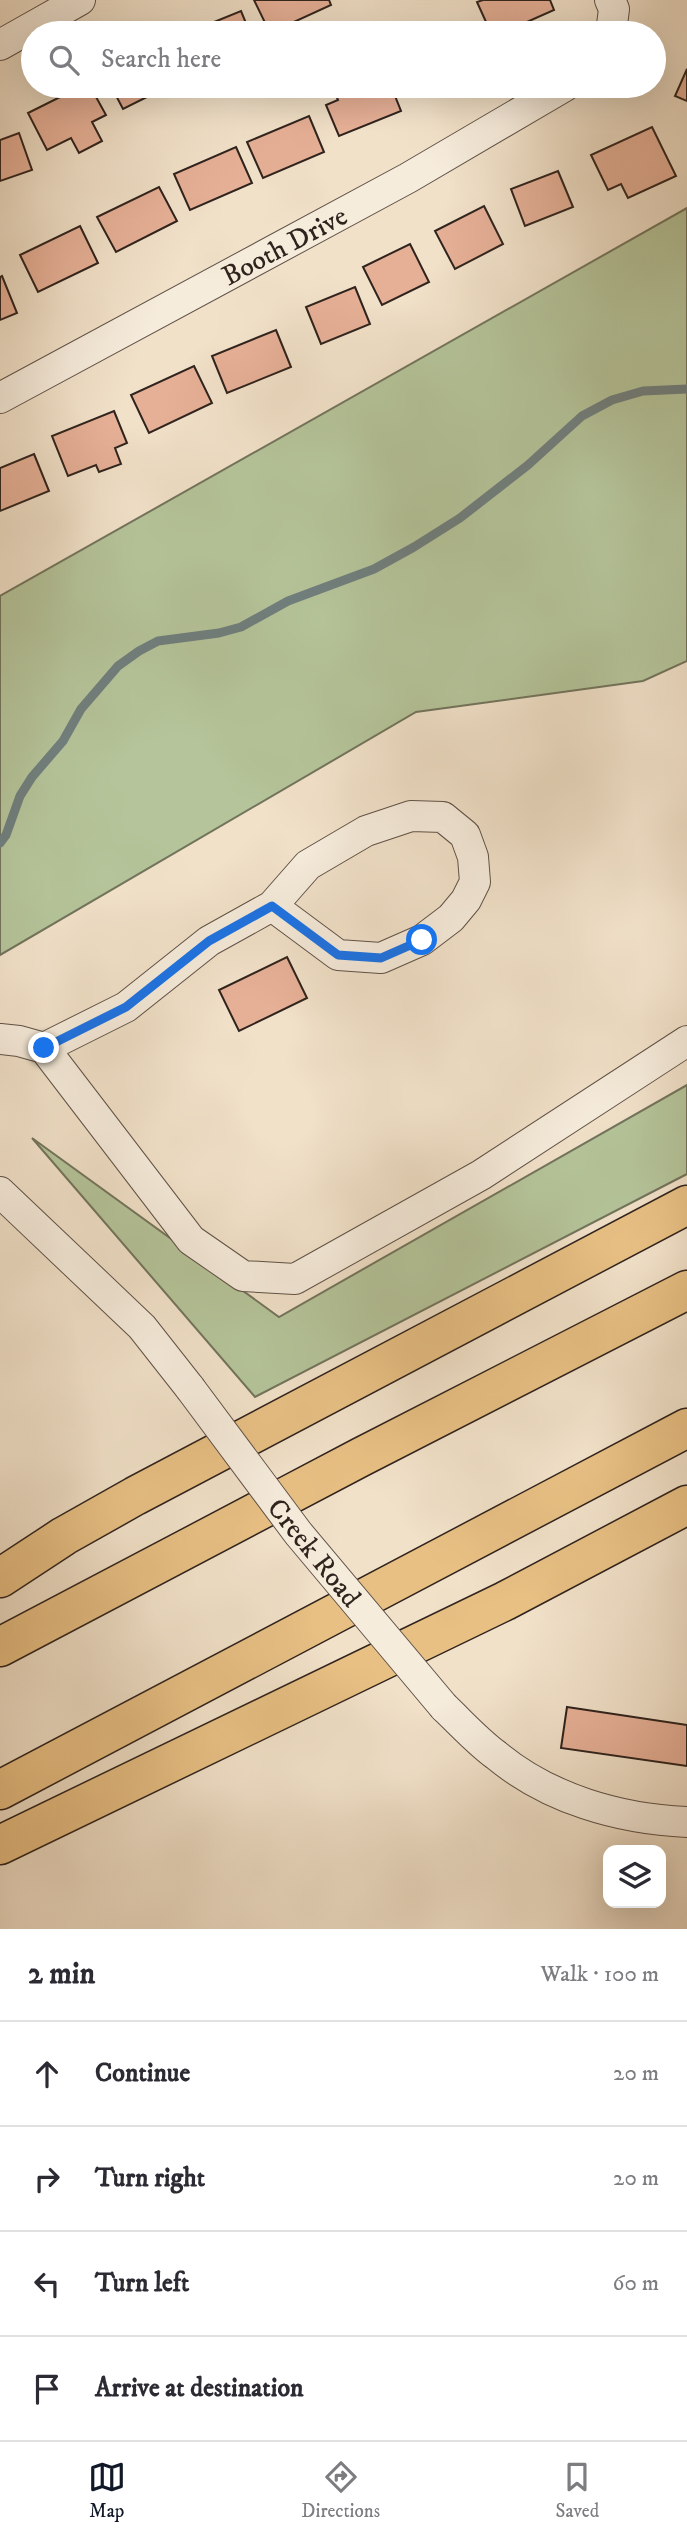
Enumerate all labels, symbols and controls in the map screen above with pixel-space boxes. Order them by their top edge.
search box [21,21,666,98]
icon: search [45,41,83,79]
text: Search here [101,43,221,76]
street label: Booth Drive [216,199,353,294]
route start [406,924,437,955]
route end [28,1032,59,1063]
street label: Creek Road [259,1491,368,1614]
map controls [603,1845,666,1908]
button: layers [603,1845,666,1908]
text: 2 min [28,1956,95,1993]
text: Walk · 100 m [540,1960,659,1989]
icon: ahead [28,2055,66,2093]
text: Continue [95,2057,190,2090]
text: 20 m [613,2059,659,2088]
icon: right [28,2160,66,2198]
text: Turn right [95,2162,205,2195]
text: 20 m [613,2164,659,2193]
icon: left [28,2265,66,2303]
text: Turn left [95,2267,189,2300]
text: 60 m [612,2269,659,2298]
icon: arrive [28,2370,66,2408]
text: Arrive at destination [95,2372,304,2405]
tab: Map [88,2458,126,2523]
tab: Directions [301,2458,380,2523]
tab: Saved [556,2458,599,2523]

